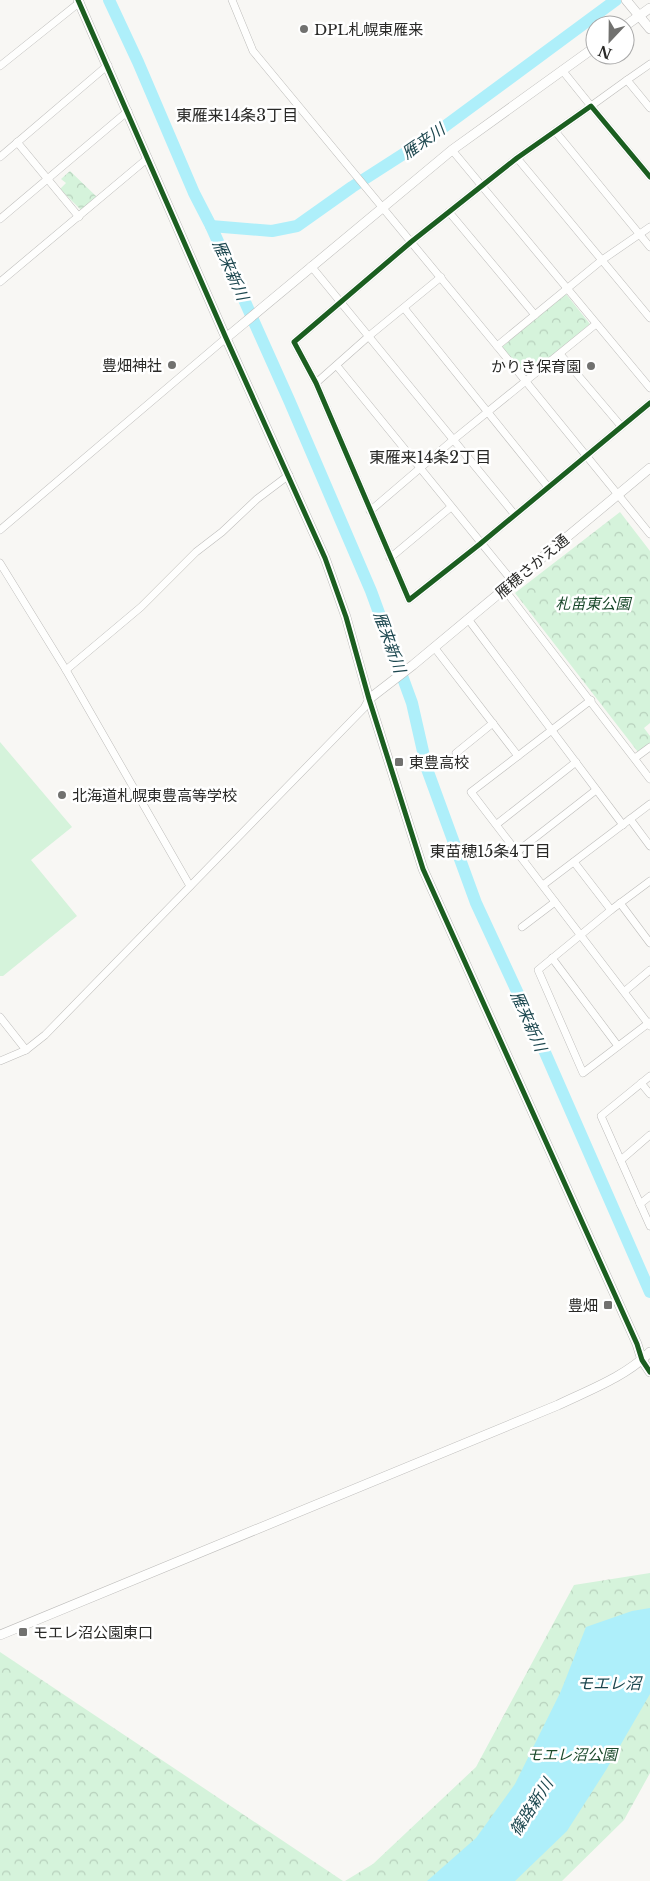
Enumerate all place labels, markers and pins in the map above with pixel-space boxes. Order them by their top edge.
place label: DPL札幌東雁来 [314,20,423,39]
marker: DPL札幌東雁来 [298,23,310,35]
place label: 豊畑神社 [102,356,162,375]
place label: かりき保育園 [491,357,581,376]
marker: 豊畑神社 [166,359,178,371]
marker: かりき保育園 [585,360,597,372]
place label: 東豊高校 [409,753,469,772]
marker: 東豊高校 [393,756,405,768]
place label: 北海道札幌東豊高等学校 [72,786,237,805]
marker: 北海道札幌東豊高等学校 [56,789,68,801]
place label: 豊畑 [568,1296,598,1315]
marker: 豊畑 [602,1299,614,1311]
place label: モエレ沼公園東口 [33,1623,153,1642]
marker: モエレ沼公園東口 [17,1626,29,1638]

